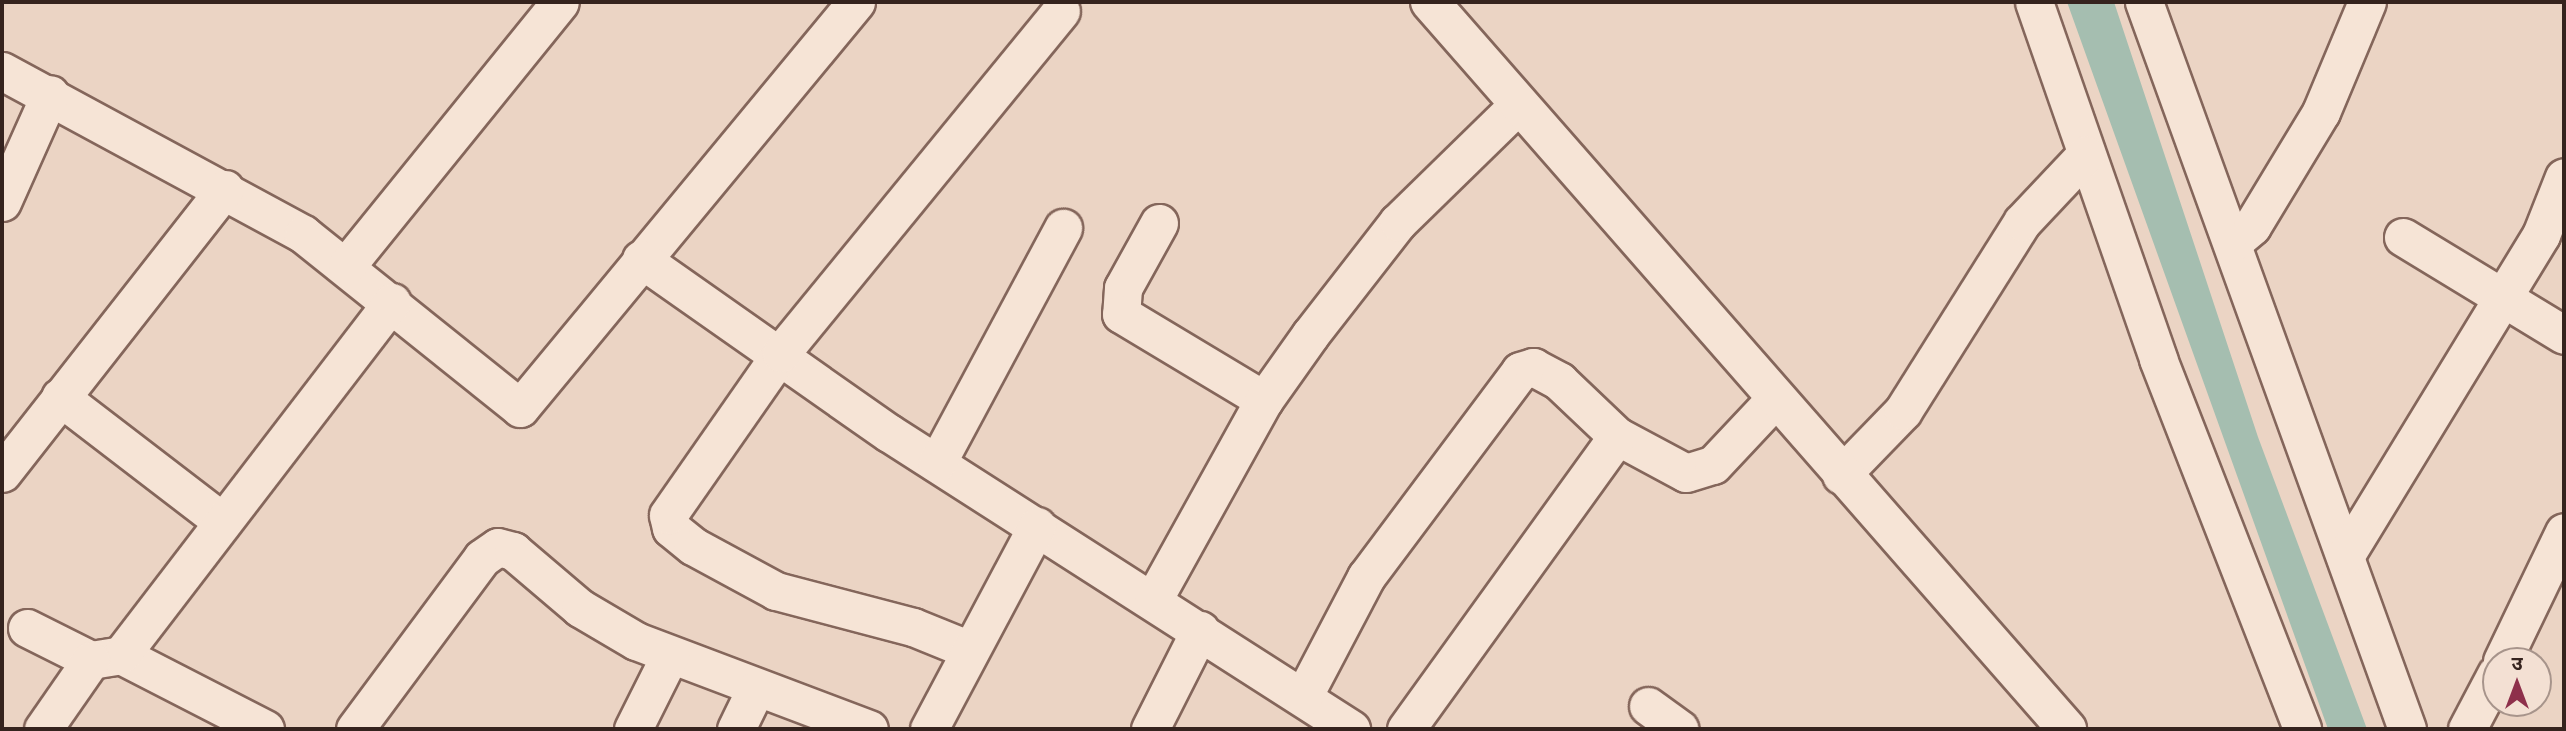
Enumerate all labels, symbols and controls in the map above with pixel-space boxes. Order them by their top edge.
north arrow [2482,647,2552,717]
text: उ [2511,650,2523,676]

